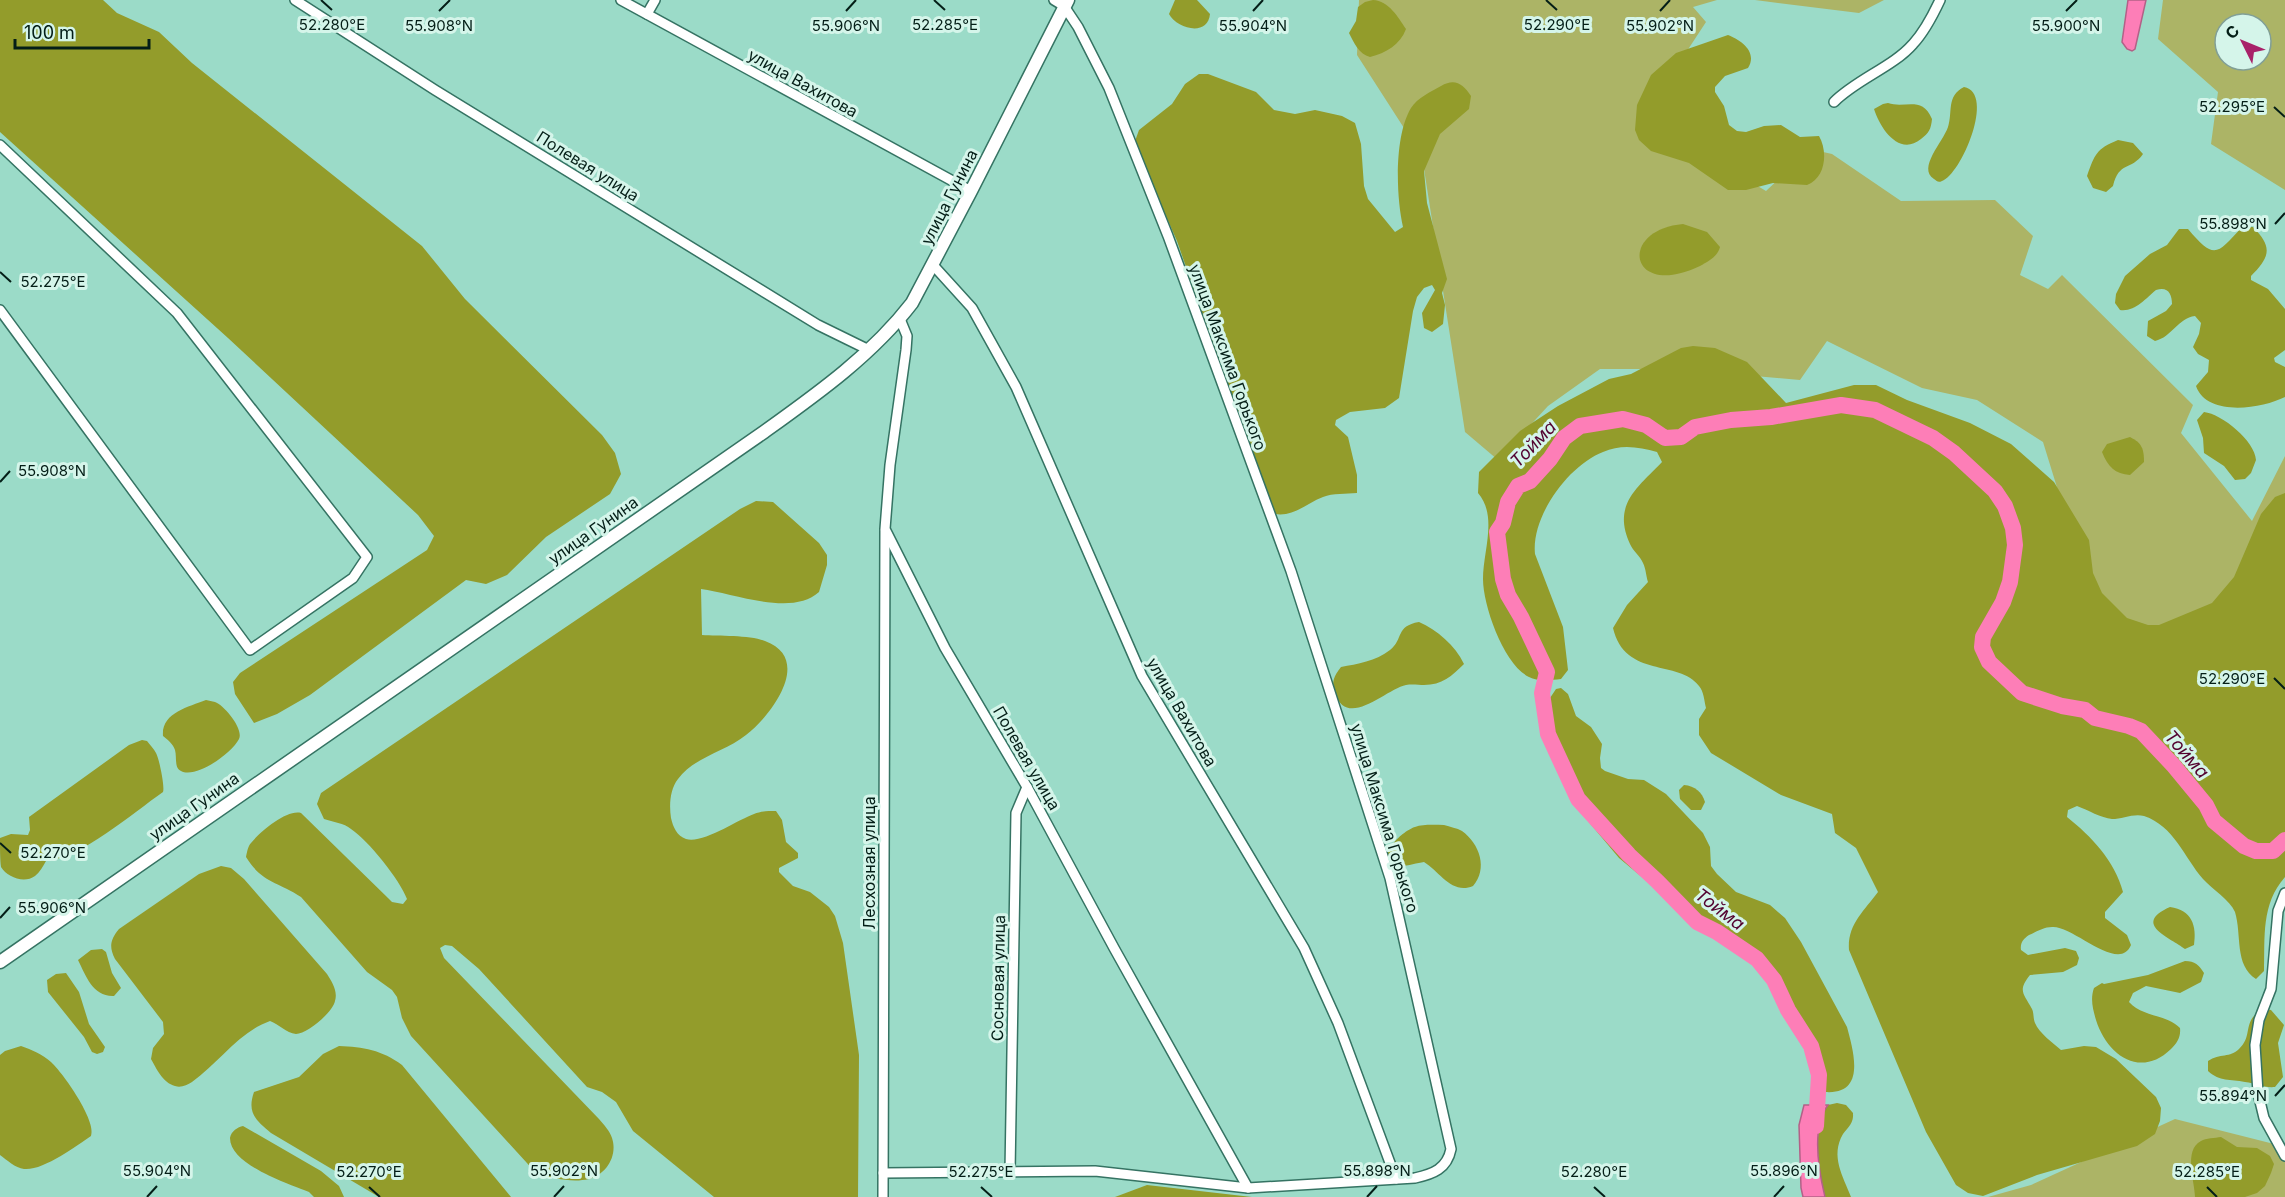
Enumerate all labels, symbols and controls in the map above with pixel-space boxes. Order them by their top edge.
scale bar [15,12,148,50]
north arrow [2213,12,2273,72]
text: 52.280°E [299,15,365,34]
text: 52.285°E [912,15,978,34]
text: 52.290°E [1524,15,1590,34]
text: 55.908°N [405,16,473,35]
text: 55.906°N [812,16,880,35]
text: 55.904°N [1219,16,1287,35]
text: 55.902°N [1626,16,1694,35]
text: 55.900°N [2032,16,2100,35]
text: С [2221,21,2243,43]
text: 100 m [24,22,75,43]
street label: улица Вахитова [745,45,861,121]
text: 52.295°E [2199,97,2265,116]
street label: Полевая улица [533,127,643,205]
street label: улица Гунина [916,146,982,248]
text: 55.898°N [2199,214,2267,233]
street label: улица Максима Горького [1185,261,1271,453]
text: 52.275°E [20,272,86,291]
water label: Тойма [1506,416,1560,472]
text: 55.908°N [18,461,86,480]
street label: улица Гунина [544,492,642,568]
street label: улица Вахитова [1143,654,1221,770]
text: 52.290°E [2199,669,2265,688]
street label: Полевая улица [989,702,1065,814]
street label: улица Максима Горького [1347,721,1423,915]
water label: Тойма [2161,726,2213,782]
street label: улица Гунина [145,768,243,844]
street label: Лесхозная улица [859,796,879,930]
text: 52.270°E [20,843,86,862]
water label: Тойма [1691,884,1749,934]
text: 55.906°N [18,898,86,917]
street label: Сосновая улица [987,915,1009,1041]
text: 55.894°N [2199,1086,2267,1105]
text: 55.904°N [123,1161,191,1180]
text: 55.902°N [530,1161,598,1180]
text: 55.898°N [1343,1161,1411,1180]
text: 55.896°N [1750,1161,1818,1180]
text: 52.270°E [336,1162,402,1181]
text: 52.275°E [948,1162,1014,1181]
text: 52.280°E [1561,1162,1627,1181]
text: 52.285°E [2174,1162,2240,1181]

